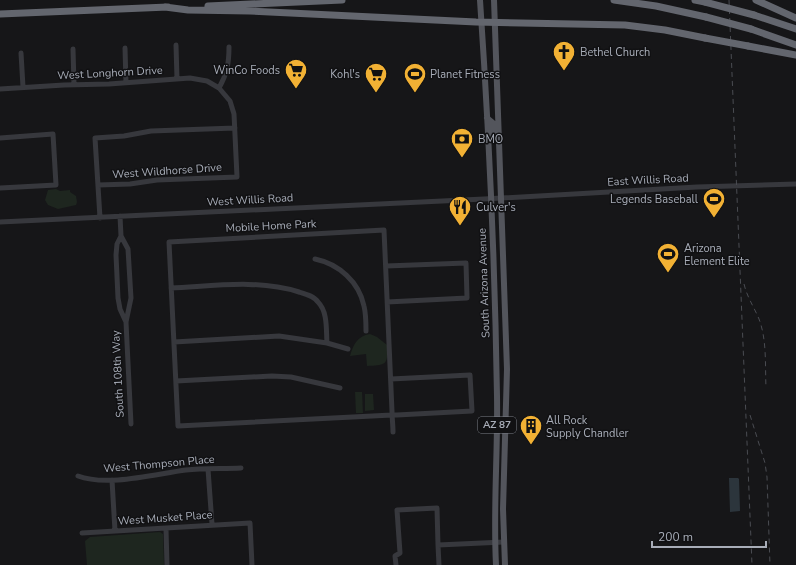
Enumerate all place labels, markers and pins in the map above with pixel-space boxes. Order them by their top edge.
church icon: Bethel Church [551,39,577,72]
place label: Bethel Church [580,45,650,60]
supermarket icon: WinCo Foods [283,57,309,90]
supermarket icon: Kohl's [363,61,389,94]
sports icon: Planet Fitness [402,61,428,94]
place label: WinCo Foods [213,63,280,78]
place label: Kohl's [330,67,360,82]
place label: Planet Fitness [430,67,500,82]
bank icon: BMO [449,126,475,159]
place label: BMO [478,132,503,147]
sports icon: Legends Baseball [701,186,727,219]
place label: Legends Baseball [610,192,699,207]
restaurant icon: Culver's [447,194,473,227]
place label: Culver's [476,200,516,215]
sports icon: Arizona Element Elite [655,241,681,274]
place label: Arizona Element Elite [684,241,750,269]
building icon: All Rock Supply Chandler [518,413,544,446]
place label: All Rock Supply Chandler [546,413,629,441]

